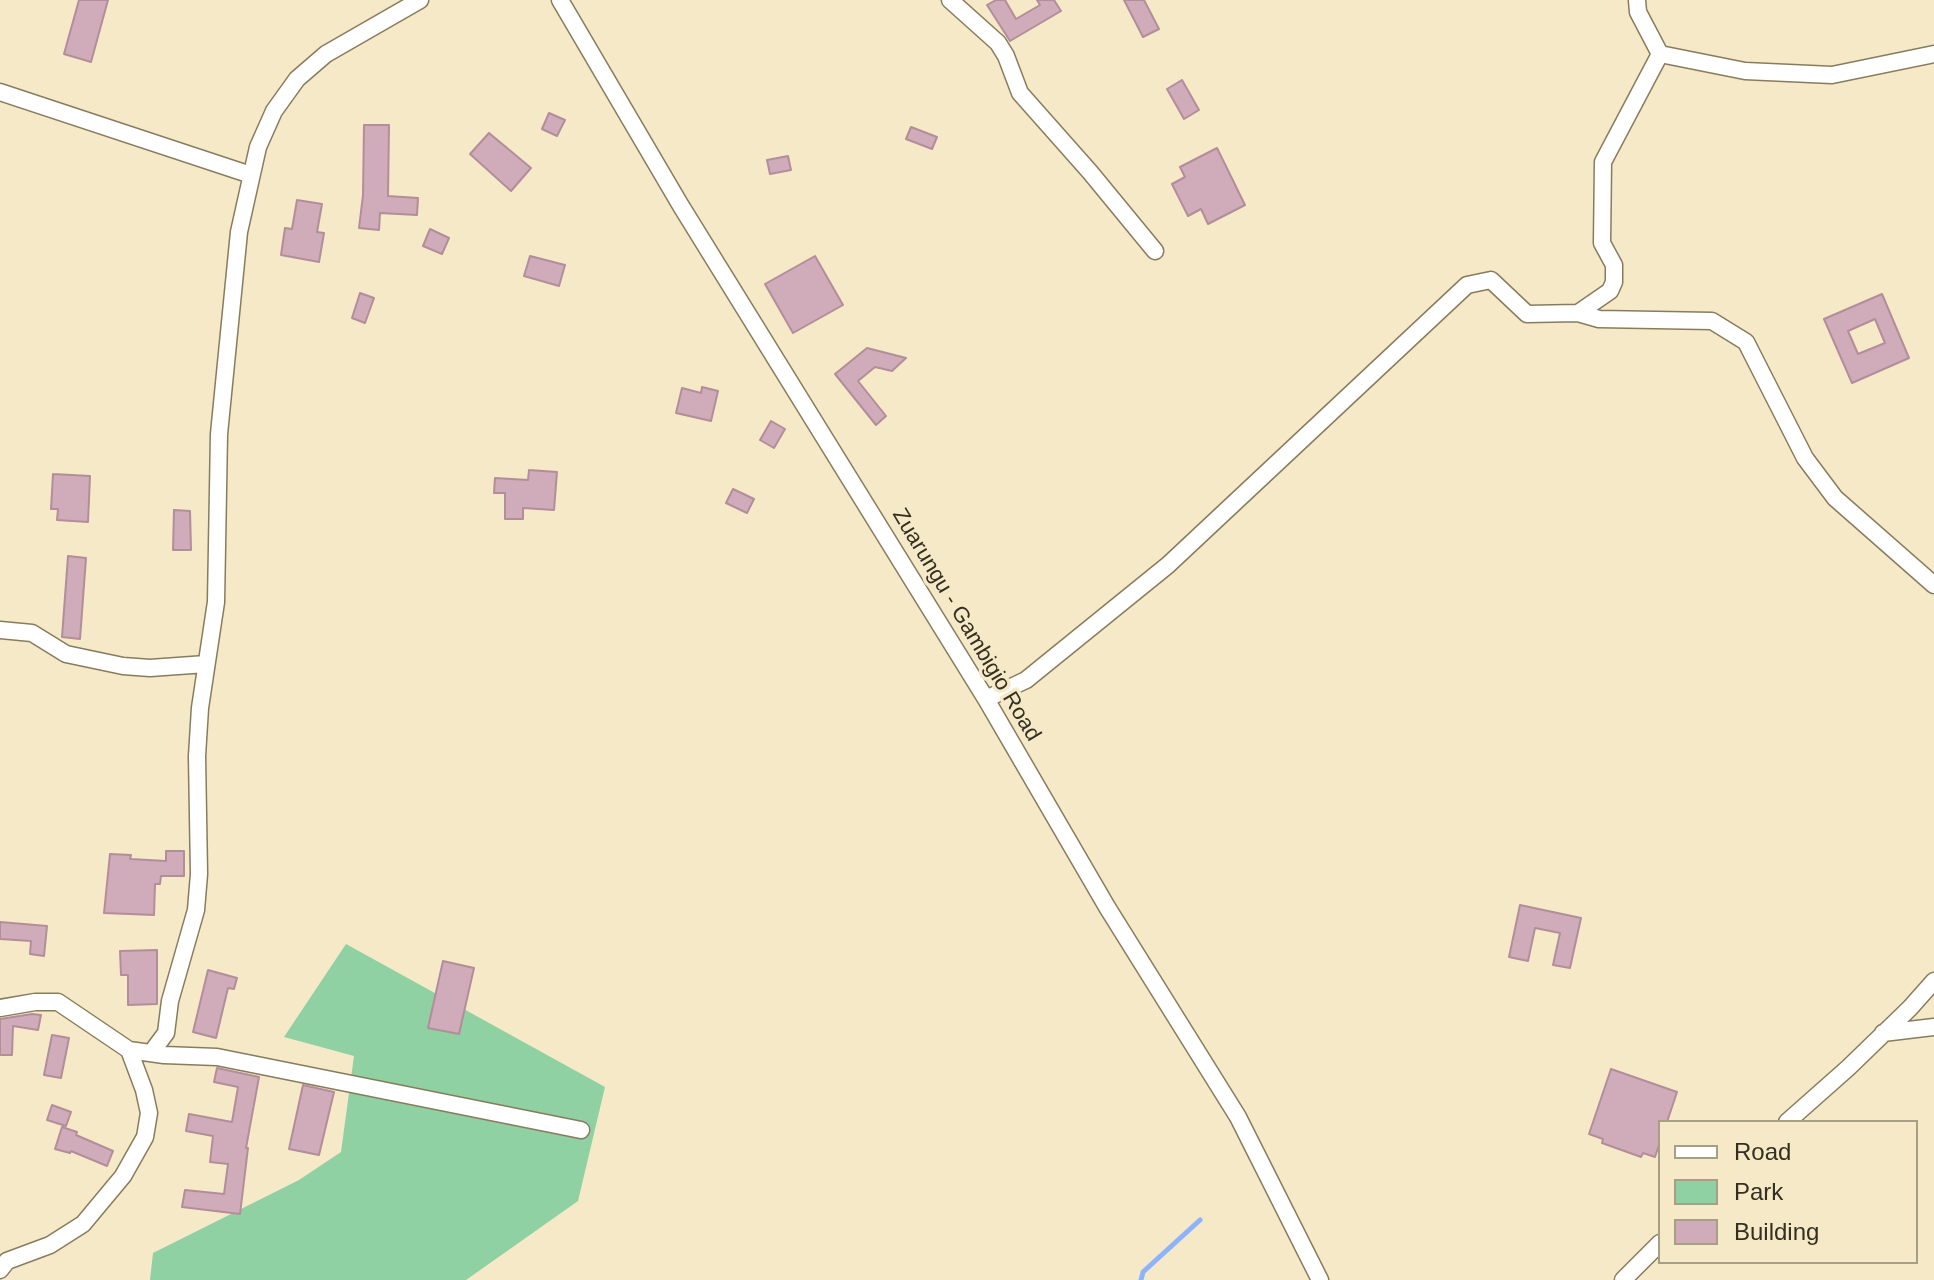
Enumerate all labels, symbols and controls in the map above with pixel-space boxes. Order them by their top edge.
street label: Zuarungu - Gambigio Road [886,504,1046,746]
legend [1658,1120,1918,1264]
text: Road [1734,1138,1791,1165]
text: Park [1734,1178,1783,1205]
text: Building [1734,1218,1819,1245]

